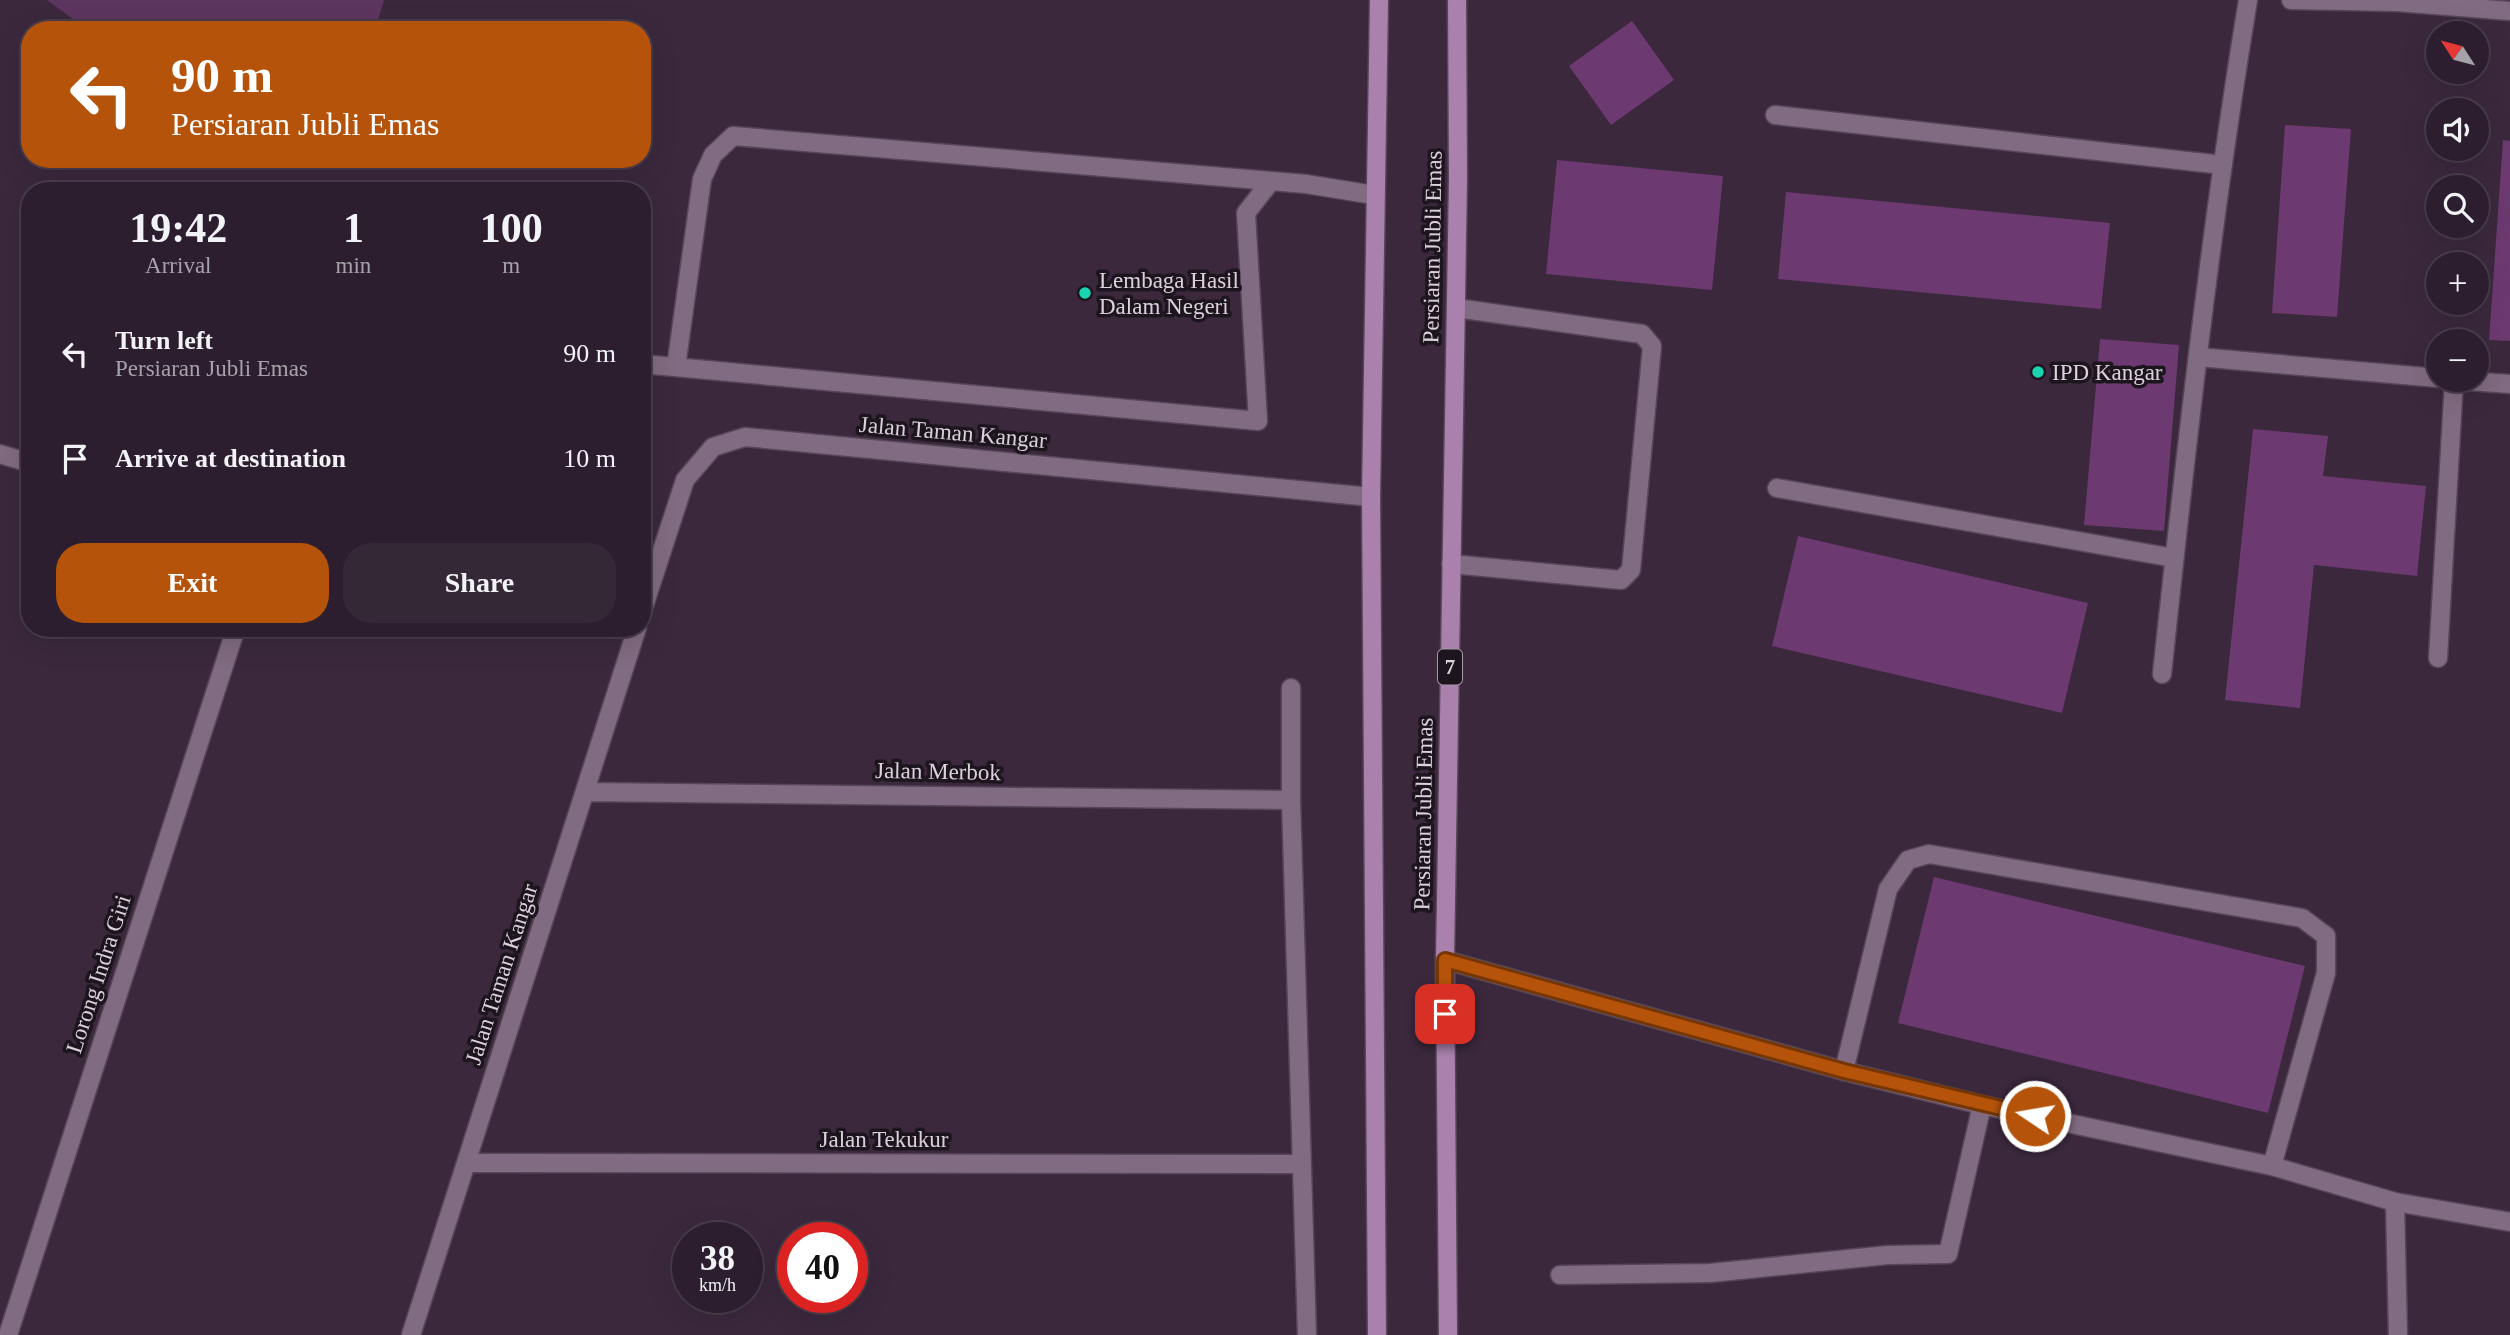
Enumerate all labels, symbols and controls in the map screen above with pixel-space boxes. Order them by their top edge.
north arrow [2426,21,2488,84]
map controls [2426,21,2489,392]
text: 90 m [171,48,273,103]
icon: left [56,49,147,140]
button: sound [2426,98,2489,161]
text: Persiaran Jubli Emas [171,106,439,142]
street label: Persiaran Jubli Emas [1418,150,1447,344]
button: search [2426,175,2489,238]
text: 19:42 [129,205,227,251]
text: 1 [343,205,364,251]
text: 100 [480,205,543,251]
button: + [2426,252,2489,315]
text: Arrival [145,253,212,278]
text: min [336,253,371,278]
text: m [502,253,520,278]
place label: Lembaga Hasil Dalam Negeri [1099,268,1239,319]
marker: Lembaga Hasil Dalam Negeri [1077,285,1093,301]
text: Turn left [115,326,213,355]
button: − [2426,329,2489,392]
icon: left [56,335,94,373]
text: 90 m [563,339,616,368]
text: Persiaran Jubli Emas [115,356,308,381]
place label: IPD Kangar [2052,360,2163,385]
marker: IPD Kangar [2030,364,2046,380]
street label: Jalan Taman Kangar [858,412,1048,453]
icon: arrive [56,440,94,478]
text: Arrive at destination [115,444,346,473]
text: 10 m [563,444,616,473]
button: Exit [56,543,329,623]
button: Share [343,543,616,623]
road number: 7 [1438,650,1462,684]
street label: Persiaran Jubli Emas [1409,717,1438,911]
street label: Jalan Merbok [875,758,1002,785]
street label: Jalan Taman Kangar [460,880,543,1068]
street label: Lorong Indra Giri [61,892,136,1056]
pin [1415,984,1475,1044]
icon: arrive [1426,995,1464,1033]
position arrow [1998,1079,2072,1153]
street label: Jalan Tekukur [820,1127,949,1152]
speed limit sign: 40 [777,1222,868,1313]
text: 38 [700,1239,735,1278]
text: km/h [699,1275,736,1295]

